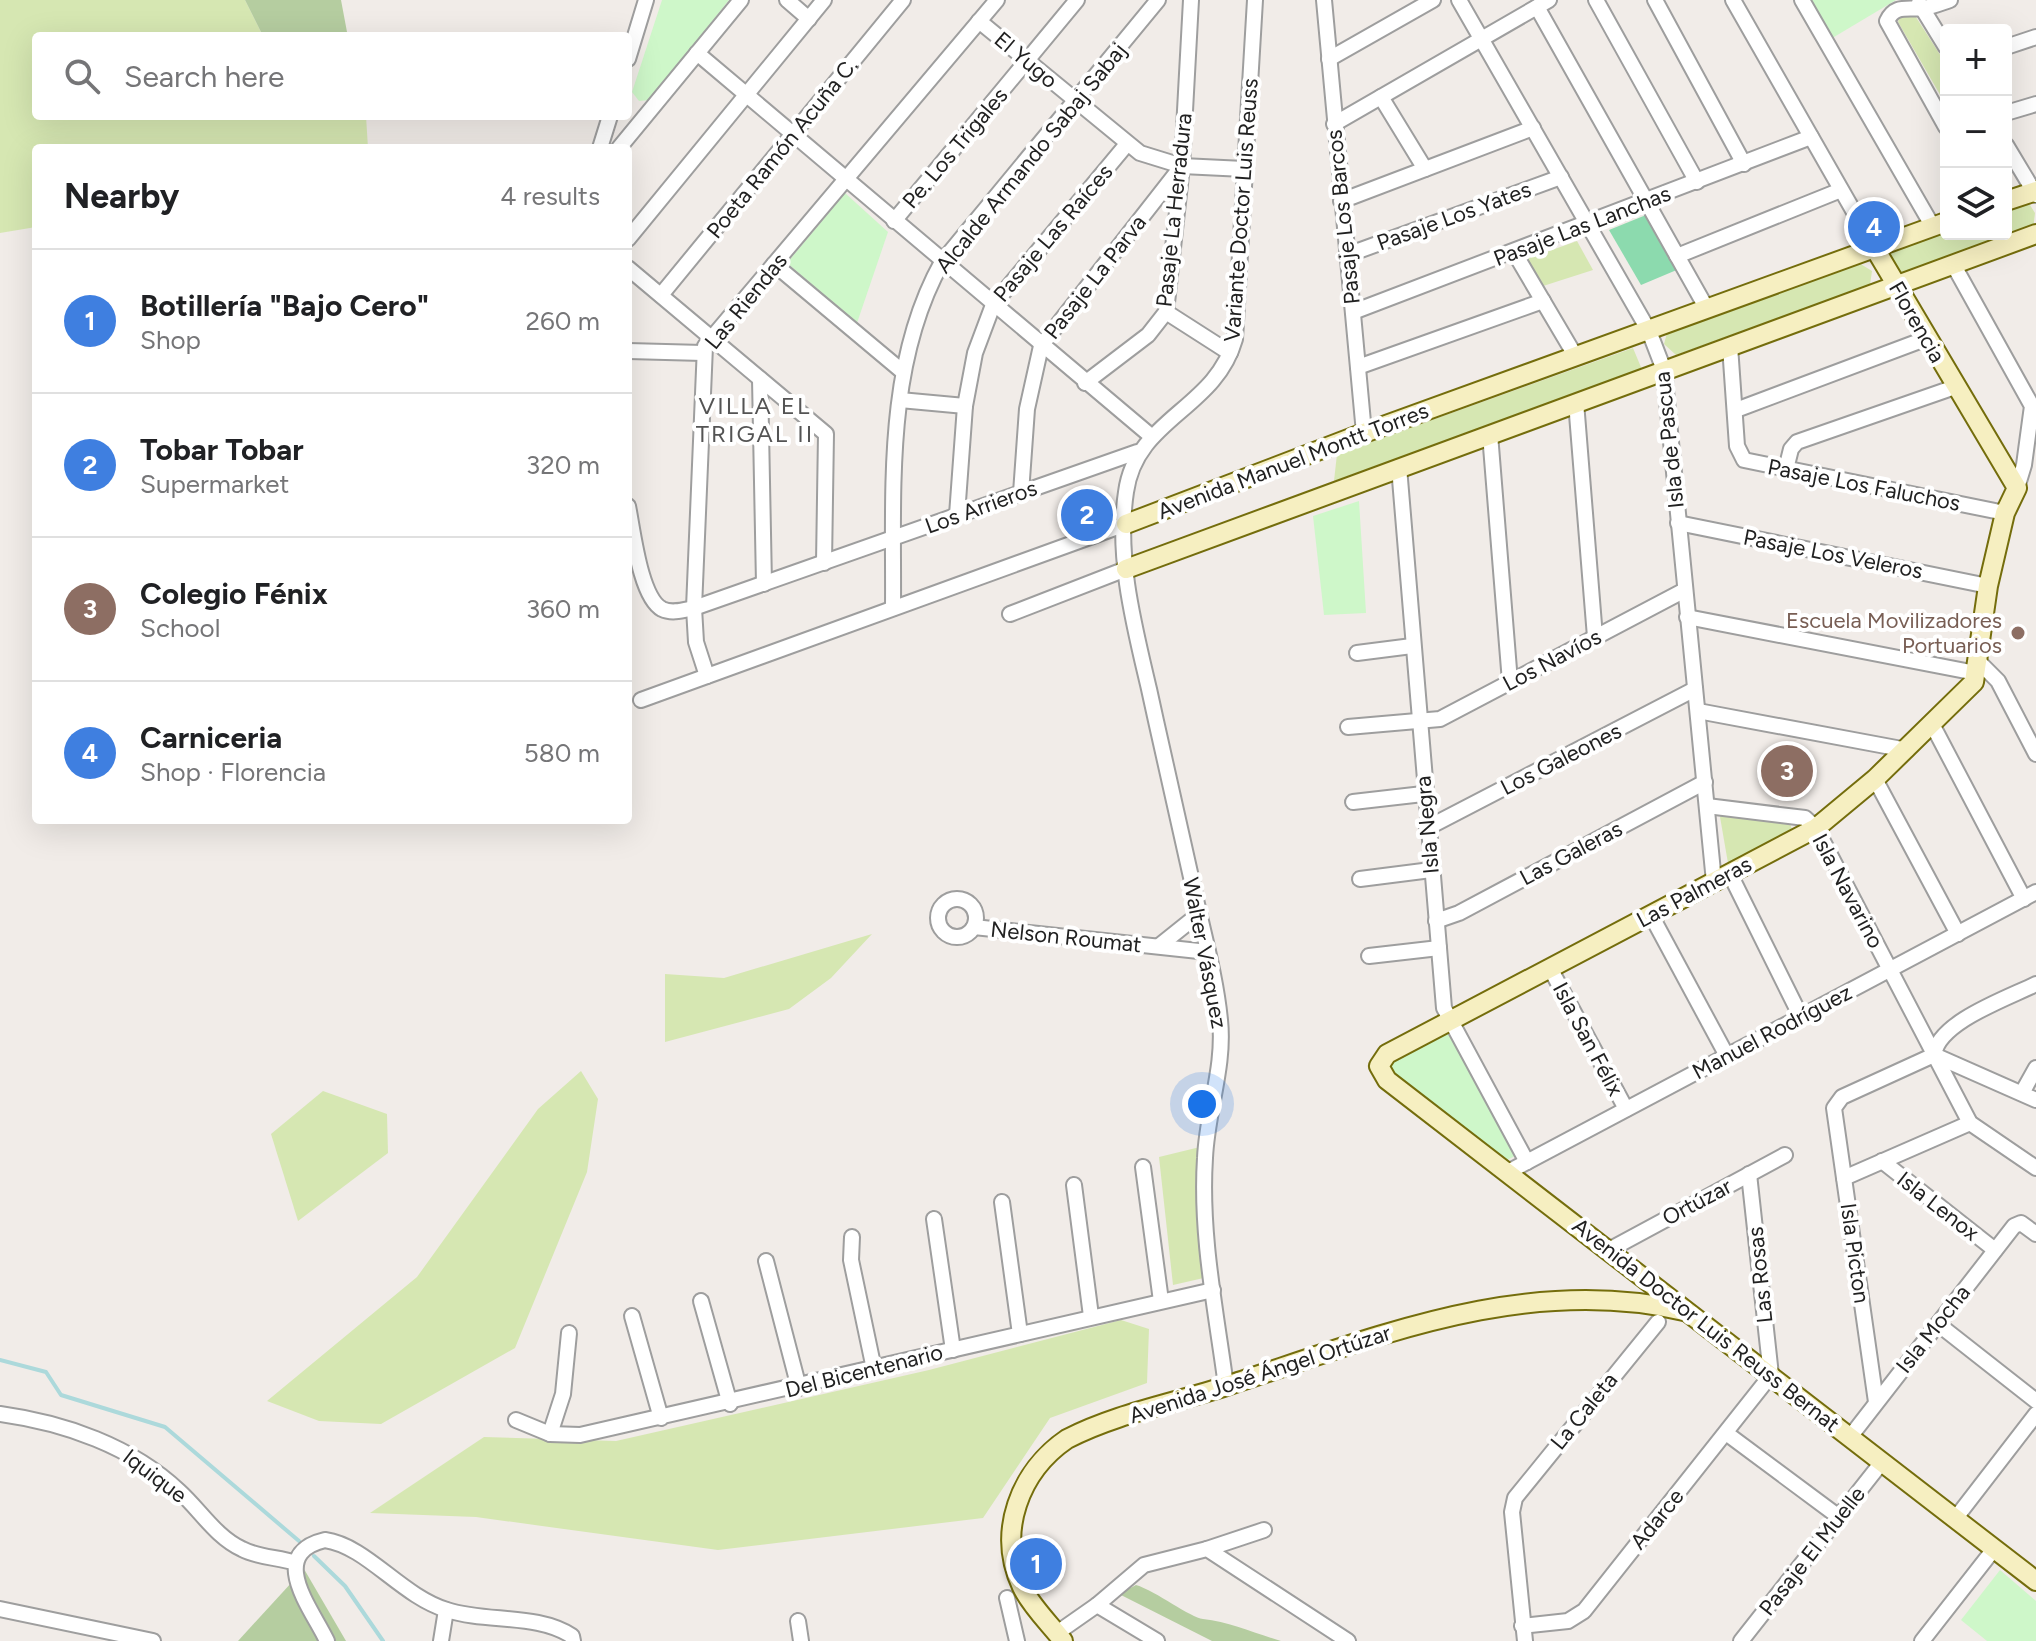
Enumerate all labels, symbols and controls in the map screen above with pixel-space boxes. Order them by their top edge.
map controls [1940,24,2012,240]
button: + [1940,24,2012,96]
street label: El Yugo [989,26,1063,94]
search box [32,32,632,120]
street label: Alcalde Armando Sabaj Sabaj [930,37,1132,279]
street label: Poeta Ramón Acuña C. [701,52,863,244]
icon: search [60,54,104,98]
text: Search here [124,58,284,95]
street label: Variante Doctor Luis Reuss [1218,77,1264,343]
street label: Pe. Los Trigales [897,82,1013,214]
button: − [1940,96,2012,168]
street label: Pasaje La Herradura [1150,112,1198,308]
street label: Pasaje Los Barcos [1320,128,1366,306]
street label: Pasaje Las Raíces [988,159,1118,307]
button: layers [1940,168,2012,240]
text: Nearby [64,176,179,217]
street label: Pasaje Los Yates [1373,176,1535,256]
text: 4 results [500,180,600,212]
street label: Pasaje Las Lanchas [1490,180,1674,272]
pin: 4 [1848,197,1900,257]
street label: Pasaje La Parva [1038,209,1152,345]
street label: Las Riendas [699,247,793,355]
street label: Florencia [1883,276,1951,368]
text: Botillería "Bajo Cero" [140,287,429,324]
text: 1 [85,305,95,337]
text: 260 m [526,305,600,337]
text: Shop [140,324,201,356]
street label: Isla de Pascua [1648,370,1690,510]
district label: VILLA EL TRIGAL II [696,391,814,448]
street label: Avenida Manuel Montt Torres [1154,397,1432,525]
text: Tobar Tobar [140,431,304,468]
text: 2 [82,449,98,481]
text: 320 m [526,449,600,481]
street label: Pasaje Los Faluchos [1765,453,1963,517]
text: Supermarket [140,468,289,500]
street label: Los Arrieros [921,474,1041,540]
pin: 2 [1061,485,1113,545]
street label: Pasaje Los Veleros [1741,523,1925,585]
text: Colegio Fénix [140,575,328,612]
text: 3 [83,593,97,625]
text: 360 m [526,593,600,625]
place label: Escuela Movilizadores Portuarios [1786,607,2002,659]
text: School [140,612,220,644]
street label: Los Navíos [1498,623,1606,697]
marker: Escuela Movilizadores Portuarios [2009,624,2027,642]
street label: Los Galeones [1496,717,1626,801]
text: Carniceria [140,719,282,756]
text: 4 [82,737,98,769]
text: 580 m [524,737,600,769]
pin: 3 [1761,741,1813,801]
text: Shop · Florencia [140,756,326,788]
street label: Isla Negra [1409,775,1445,875]
street label: Las Galeras [1515,815,1627,891]
street label: Isla Navarino [1807,829,1889,953]
street label: Las Palmeras [1632,850,1756,934]
street label: Walter Vásquez [1177,875,1233,1031]
street label: Nelson Roumat [989,916,1143,958]
street label: Isla San Félix [1547,978,1629,1101]
street label: Manuel Rodríguez [1688,979,1856,1085]
your location [1182,1084,1222,1124]
street label: Isla Lenox [1892,1166,1985,1247]
street label: Ortúzar [1658,1172,1737,1231]
street label: Isla Picton [1835,1201,1875,1305]
street label: Avenida Doctor Luis Reuss Bernat [1567,1212,1845,1438]
street label: Las Rosas [1742,1226,1778,1324]
street label: Isla Mocha [1890,1280,1976,1378]
street label: Avenida José Ángel Ortúzar [1126,1319,1395,1429]
street label: Del Bicentenario [783,1338,945,1404]
street label: La Caleta [1545,1367,1623,1455]
street label: Iquique [118,1443,192,1509]
street label: Pasaje El Muelle [1753,1481,1871,1621]
street label: Adarce [1624,1483,1690,1555]
pin: 1 [1010,1534,1062,1594]

